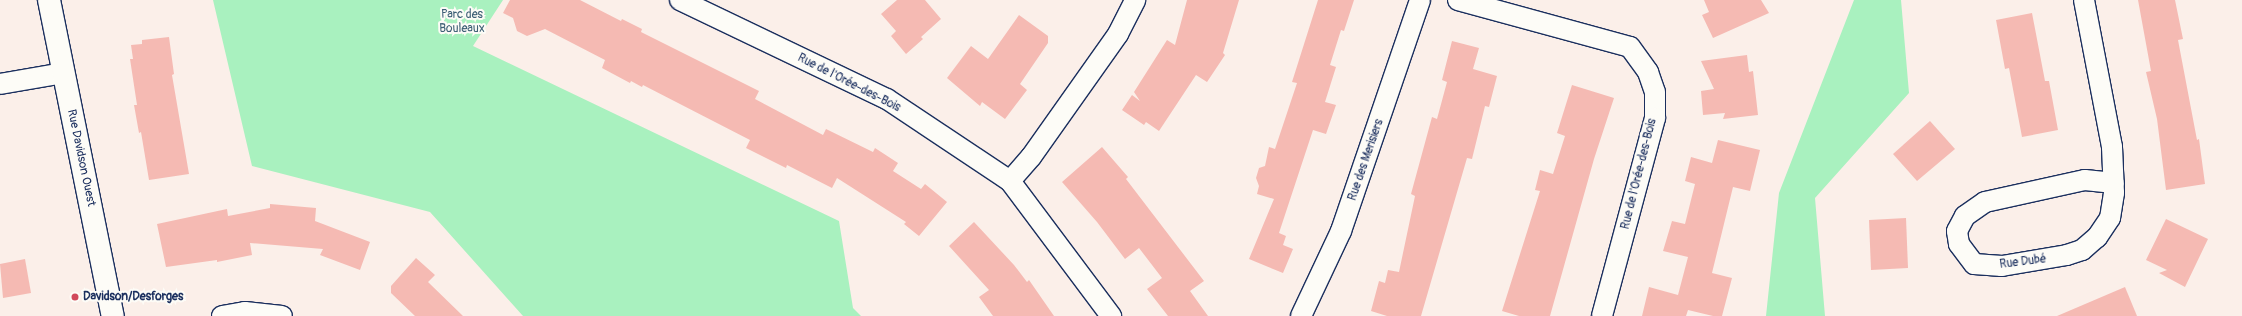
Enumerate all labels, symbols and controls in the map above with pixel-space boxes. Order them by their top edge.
park label: Parc des Bouleaux [439,8,485,36]
street label: Rue de l'Orée-des-Bois [795,51,903,115]
street label: Rue Davidson Ouest [64,108,98,208]
street label: Rue des Merisiers [1345,117,1387,203]
street label: Rue de l'Orée-des-Bois [1618,117,1660,231]
street label: Rue Dubé [1999,252,2047,272]
place label: Davidson/Desforges [83,290,183,304]
marker: Davidson/Desforges [70,292,80,302]

